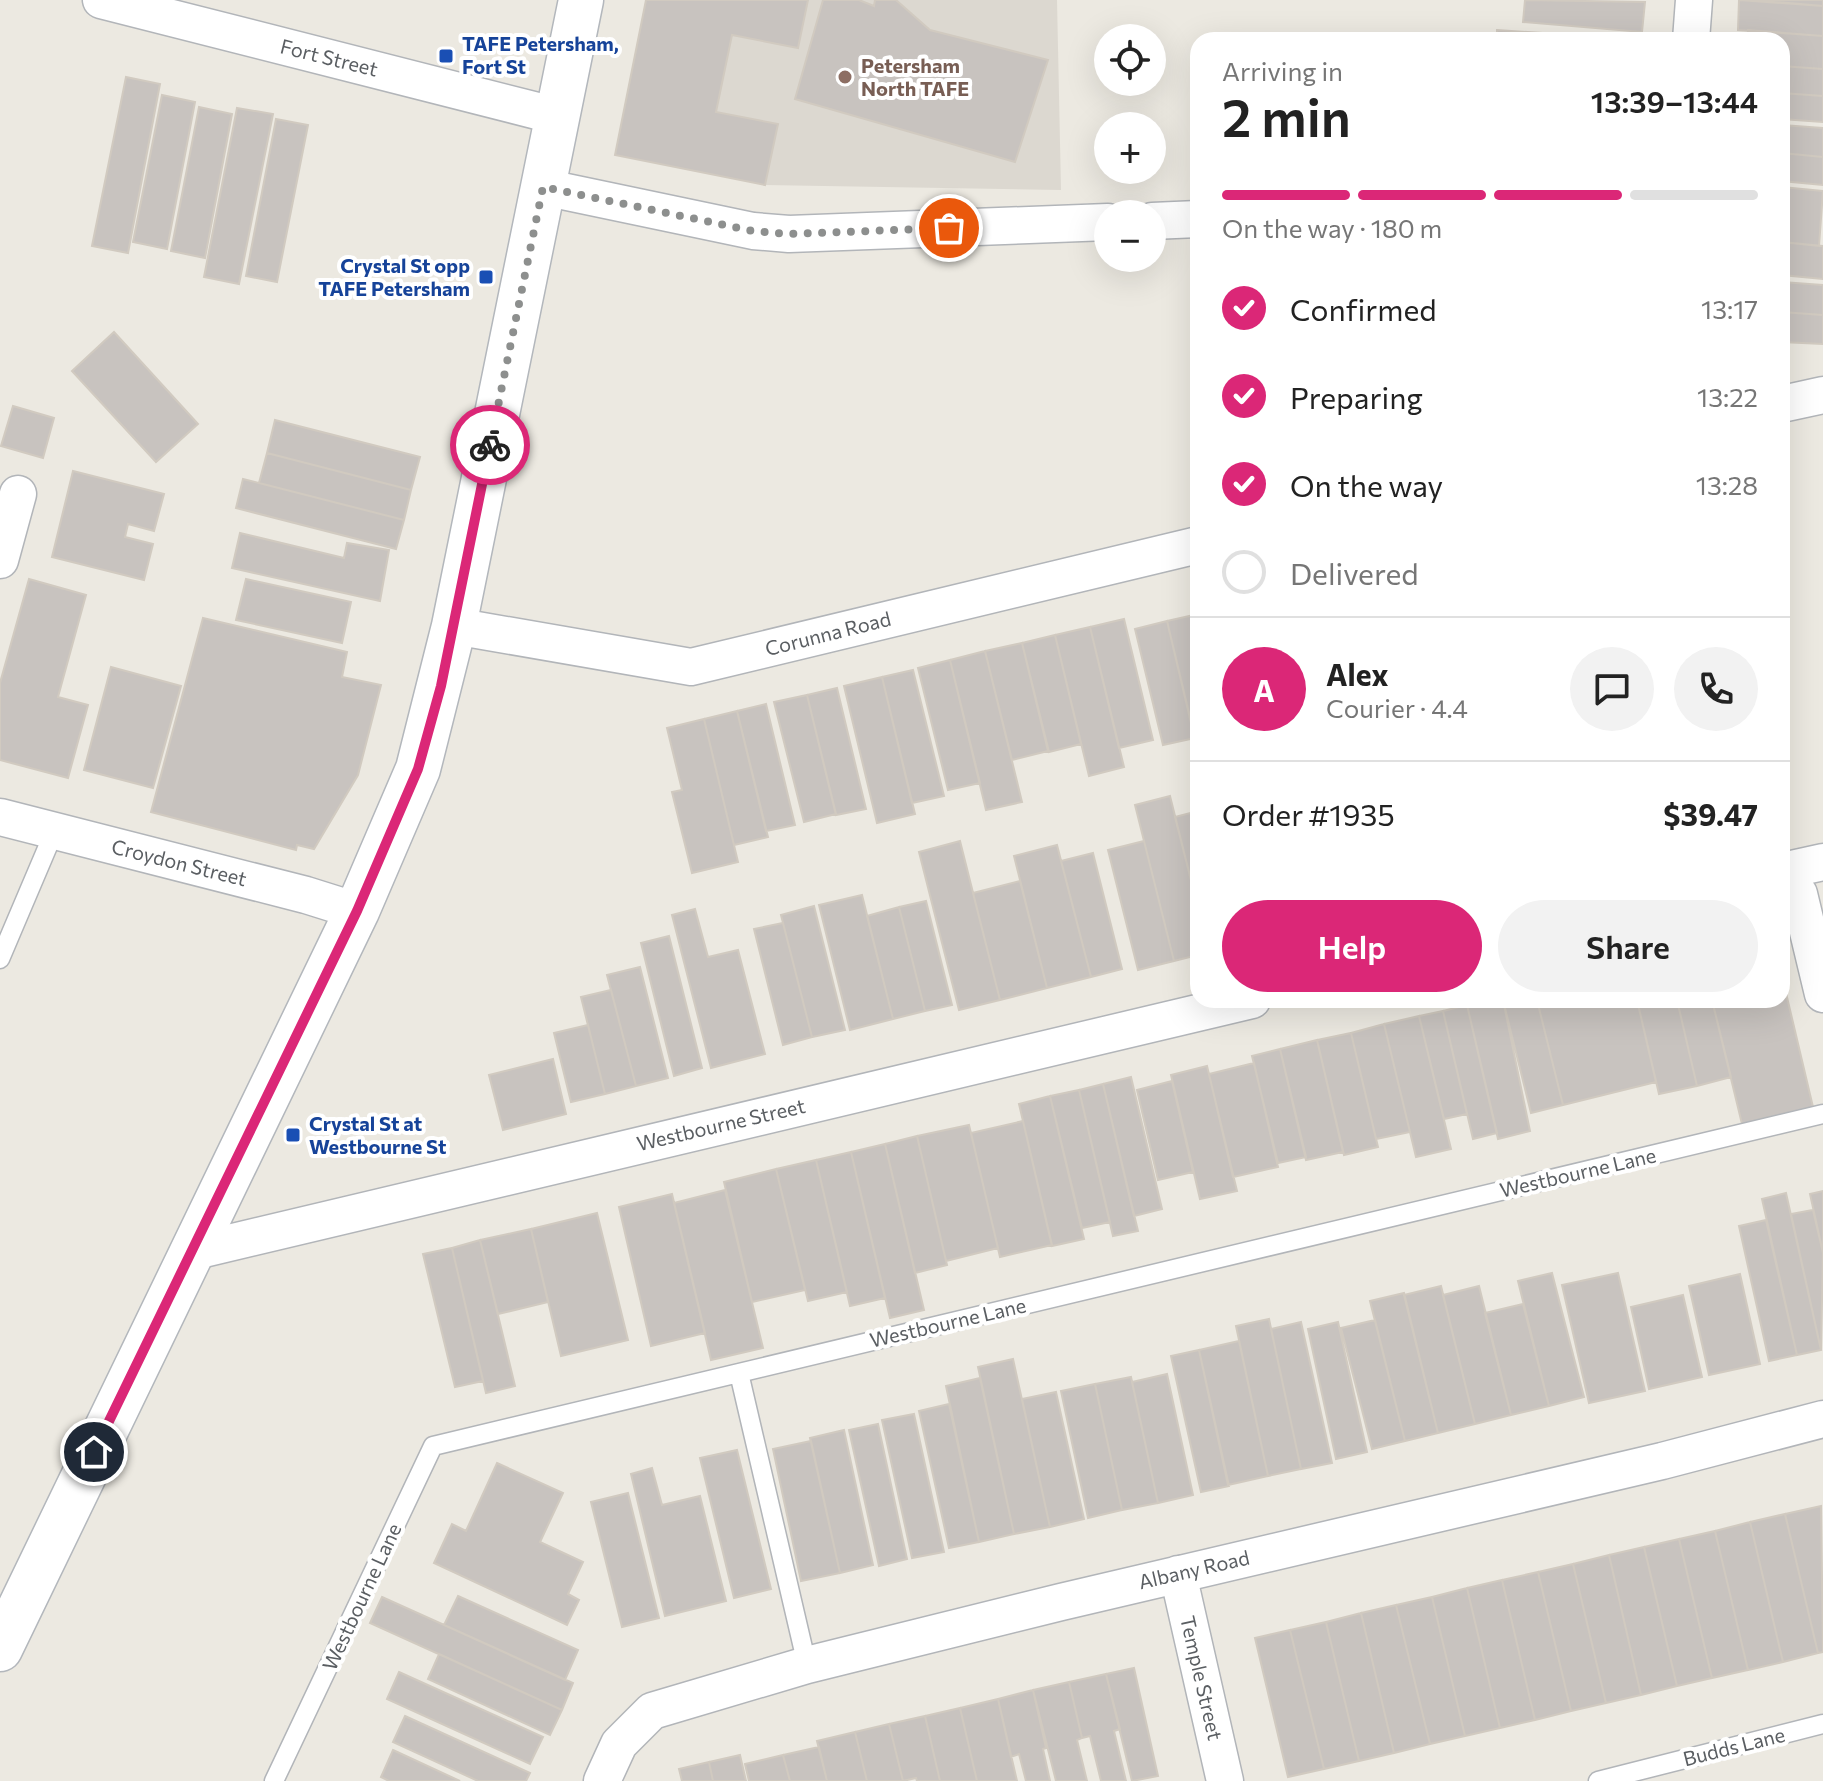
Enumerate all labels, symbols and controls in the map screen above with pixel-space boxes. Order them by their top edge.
map controls [1094,24,1166,272]
button: locate [1094,24,1166,96]
place label: TAFE Petersham, Fort St [462,31,619,78]
street label: Fort Street [278,33,380,81]
marker: TAFE Petersham, Fort St [437,47,455,65]
place label: Petersham North TAFE [861,53,969,100]
text: Arriving in [1222,55,1343,86]
marker: Petersham North TAFE [836,68,854,86]
text: 13:39–13:44 [1591,82,1758,119]
text: 2 min [1222,84,1351,148]
button: + [1094,112,1166,184]
pin [915,194,983,262]
button: − [1094,200,1166,272]
icon: bag [927,206,971,250]
text: On the way · 180 m [1222,212,1442,243]
place label: Crystal St opp TAFE Petersham [318,253,470,300]
marker: Crystal St opp TAFE Petersham [477,268,495,286]
icon: check [1222,286,1266,330]
text: Confirmed [1290,290,1437,327]
text: 13:17 [1701,293,1758,324]
icon: check [1222,374,1266,418]
text: Preparing [1290,378,1423,415]
text: 13:22 [1697,381,1758,412]
courier [450,405,530,485]
icon: bike [468,423,512,467]
icon: check [1222,462,1266,506]
text: On the way [1290,466,1443,503]
text: 13:28 [1696,469,1758,500]
text: Delivered [1290,554,1419,591]
street label: Corunna Road [762,606,893,660]
button: chat [1570,647,1654,731]
button: phone [1674,647,1758,731]
text: Alex [1326,655,1389,692]
text: A [1253,671,1275,708]
text: Courier · 4.4 [1326,692,1468,723]
text: Order #1935 [1222,795,1395,832]
text: $39.47 [1663,795,1758,832]
street label: Croydon Street [109,834,249,890]
button: Help [1222,900,1482,992]
button: Share [1498,900,1758,992]
street label: Westbourne Street [634,1093,807,1155]
place label: Crystal St at Westbourne St [309,1111,446,1158]
marker: Crystal St at Westbourne St [284,1126,302,1144]
street label: Westbourne Lane [1497,1142,1658,1202]
street label: Westbourne Lane [867,1292,1028,1352]
pin [60,1418,128,1486]
icon: home [72,1430,116,1474]
street label: Westbourne Lane [317,1519,406,1674]
street label: Albany Road [1136,1545,1252,1593]
street label: Temple Street [1176,1613,1228,1742]
street label: Budds Lane [1680,1722,1787,1770]

